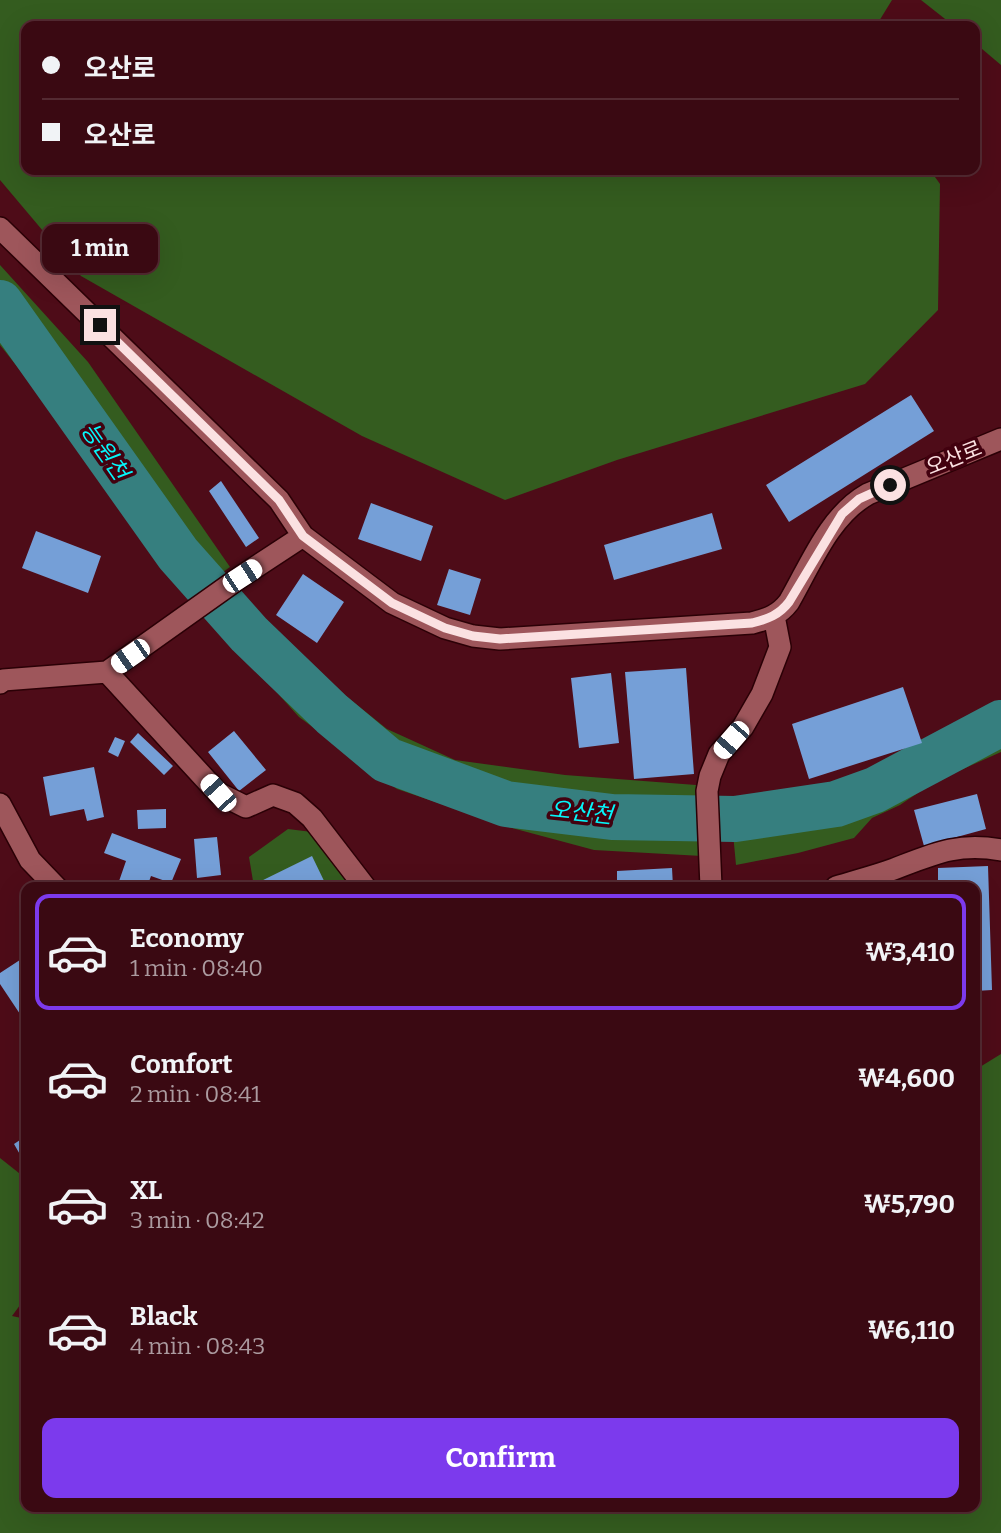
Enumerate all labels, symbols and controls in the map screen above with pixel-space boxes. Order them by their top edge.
text: 오산로 [84,53,156,84]
text: 오산로 [84,120,156,151]
callout: 1 min [42,224,158,272]
text: 1 min [71,234,129,262]
route end [84,309,116,341]
water label: 능원천 [75,417,136,487]
street label: 오산로 [922,435,986,481]
route start [874,469,906,501]
car [219,556,266,596]
car [107,635,154,677]
car [710,717,753,763]
car [197,770,240,816]
water label: 오산천 [548,795,617,830]
icon: car [46,921,109,984]
text: Economy [130,923,244,954]
text: ₩3,410 [865,937,955,968]
text: 1 min · 08:40 [130,954,263,982]
icon: car [46,1047,109,1110]
text: Comfort [130,1049,233,1080]
text: ₩4,600 [858,1063,955,1094]
text: 2 min · 08:41 [130,1080,261,1108]
icon: car [46,1173,109,1236]
text: XL [130,1175,162,1206]
text: ₩5,790 [863,1189,955,1220]
text: 3 min · 08:42 [130,1206,264,1234]
icon: car [46,1299,109,1362]
text: Black [130,1301,198,1332]
text: ₩6,110 [868,1315,955,1346]
text: 4 min · 08:43 [130,1332,265,1360]
button: Confirm [42,1418,959,1498]

